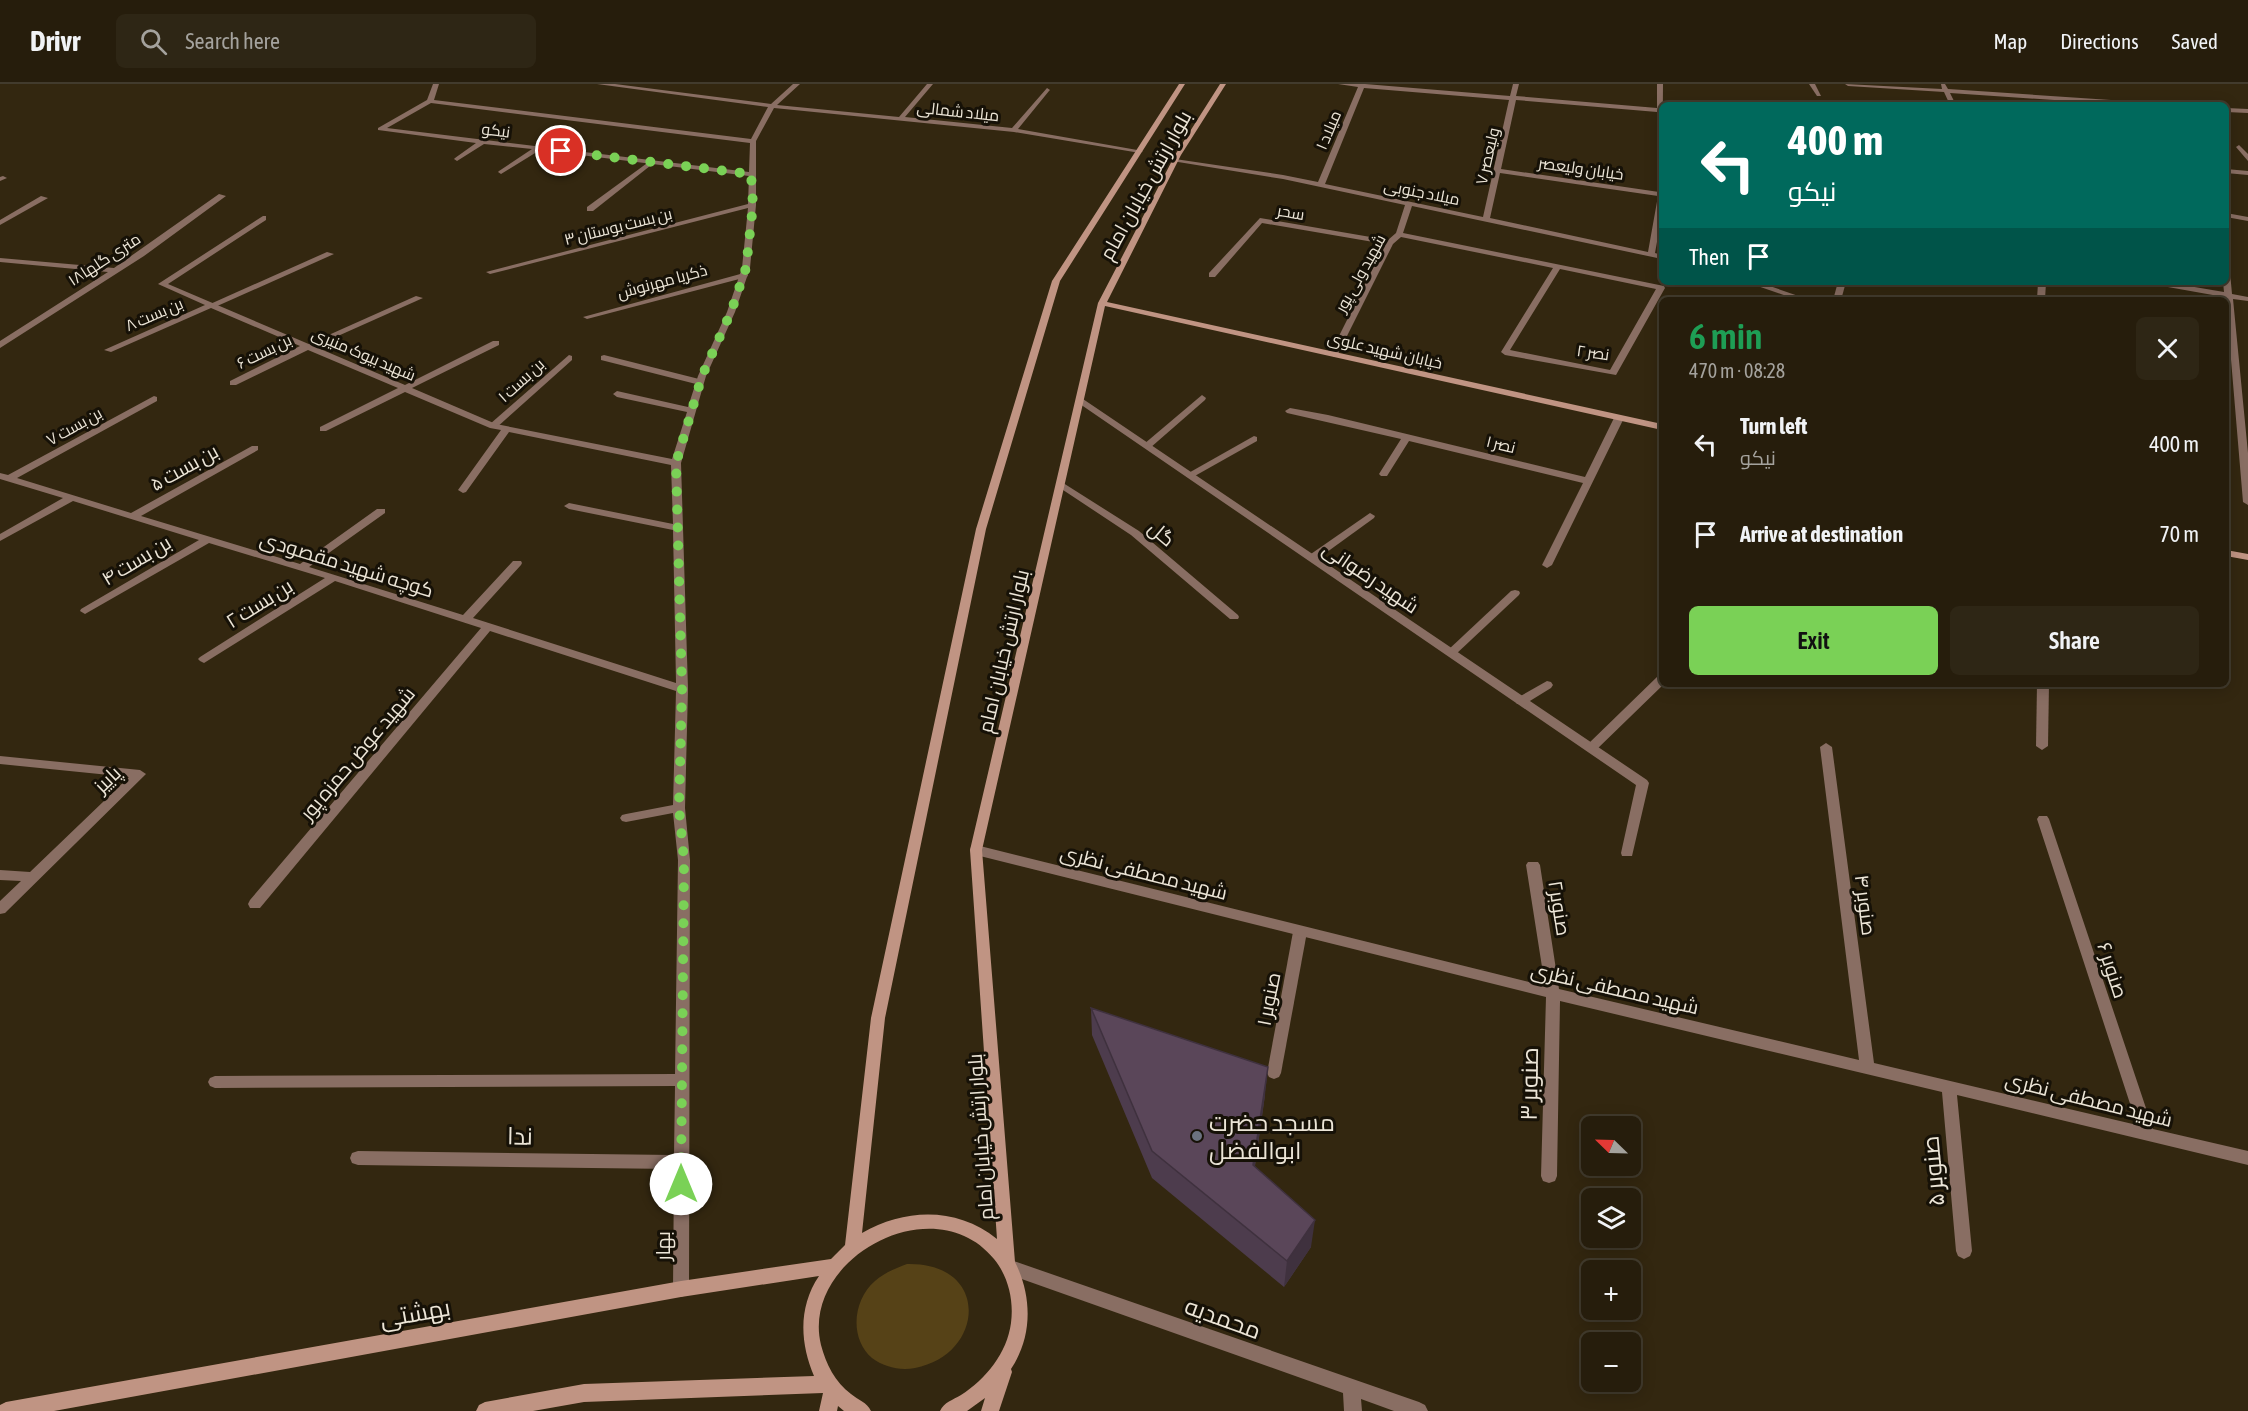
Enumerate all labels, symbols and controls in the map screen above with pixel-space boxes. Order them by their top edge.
search box [116,14,536,68]
text: Drivr [30,25,80,57]
icon: search [137,25,170,58]
text: Search here [185,28,280,54]
text: Map [1993,29,2027,53]
text: Directions [2060,29,2139,53]
text: Saved [2172,29,2218,53]
street label: میلاد شمالی [916,98,1000,126]
street label: بلوار ارتش خیابان امام [1094,106,1198,265]
street label: میلاد ۱ [1312,108,1345,153]
text: 400 m [1788,116,1883,164]
street label: نیکو [481,119,511,142]
pin [535,125,586,176]
street label: ولیعصر ۷ [1472,126,1503,187]
icon: left [1689,126,1767,204]
icon: arrive [544,134,577,167]
street label: خیابان ولیعصر [1536,153,1625,185]
street label: میلاد جنوبی [1382,176,1461,210]
text: نیکو [1788,176,1837,207]
street label: سحر [1275,201,1306,224]
street label: بن بست بوستان ۳ [562,204,674,250]
street label: ۱۸متری گلها [65,229,144,291]
street label: شهید ولی پور [1331,231,1391,317]
icon: arrive [1742,240,1775,273]
text: Then [1689,244,1730,270]
street label: ذکریا مهرنوش [615,260,709,304]
street label: بن بست ۸ [122,294,186,336]
text: 6 min [1689,315,1763,357]
button: close [2136,317,2199,380]
street label: شهید بیوک منیری [309,324,419,386]
street label: خیابان شهید علوی [1325,328,1444,374]
street label: بن بست ۶ [234,330,295,374]
street label: نصر ۲ [1575,341,1610,364]
street label: بن بست ۱ [494,355,549,407]
text: 470 m · 08:28 [1689,359,1785,382]
street label: بن بست ۷ [43,403,106,450]
text: Turn left [1740,413,1807,439]
icon: left [1689,428,1722,461]
text: 400 m [2149,431,2199,457]
street label: نصر ۱ [1484,432,1517,457]
street label: بن بست ۵ [146,439,223,497]
text: نیکو [1740,446,1776,469]
street label: گل [1143,515,1180,552]
icon: arrive [1689,518,1722,551]
text: Arrive at destination [1740,521,1903,547]
text: 70 m [2159,521,2199,547]
street label: کوچه شهید مقصودی [257,527,437,603]
street label: بن بست ۴ [97,530,176,591]
street label: شهید رضوانی [1318,537,1423,619]
street label: بلوار ارتش خیابان امام [973,567,1036,736]
street label: بن بست ۲ [221,574,298,634]
button: Exit [1689,606,1938,675]
button: Share [1950,606,2199,675]
street label: شهید عوض حمزه پور [294,682,421,826]
street label: پاییز [88,760,127,799]
street label: شهید مصطفی نظری [1058,840,1230,906]
street label: صنوبر ۴ [1850,873,1881,937]
street label: صنوبر۲ [1543,879,1576,937]
street label: صنوبر ۶ [2092,939,2133,1001]
street label: شهید مصطفی نظری [1528,958,1701,1020]
street label: صنوبر ۱ [1252,970,1285,1028]
street label: صنوبر ۳ [1515,1047,1543,1121]
street label: بلوار ارتش خیابان امام [963,1053,1000,1221]
street label: شهید مصطفی نظری [2003,1067,2175,1133]
place label: مسجد حضرت ابوالفضل [1209,1109,1335,1165]
north arrow [1581,1116,1641,1176]
map controls [1581,1116,1641,1392]
street label: ندا [507,1122,533,1150]
marker: مسجد حضرت ابوالفضل [1190,1129,1204,1143]
street label: صنوبر ۵ [1916,1135,1950,1207]
position arrow [649,1152,713,1216]
button: layers [1581,1188,1641,1248]
street label: بهار [651,1231,676,1262]
button: + [1581,1260,1641,1320]
street label: محمدیه [1181,1292,1265,1344]
street label: بهشتی [378,1294,453,1333]
button: − [1581,1332,1641,1392]

